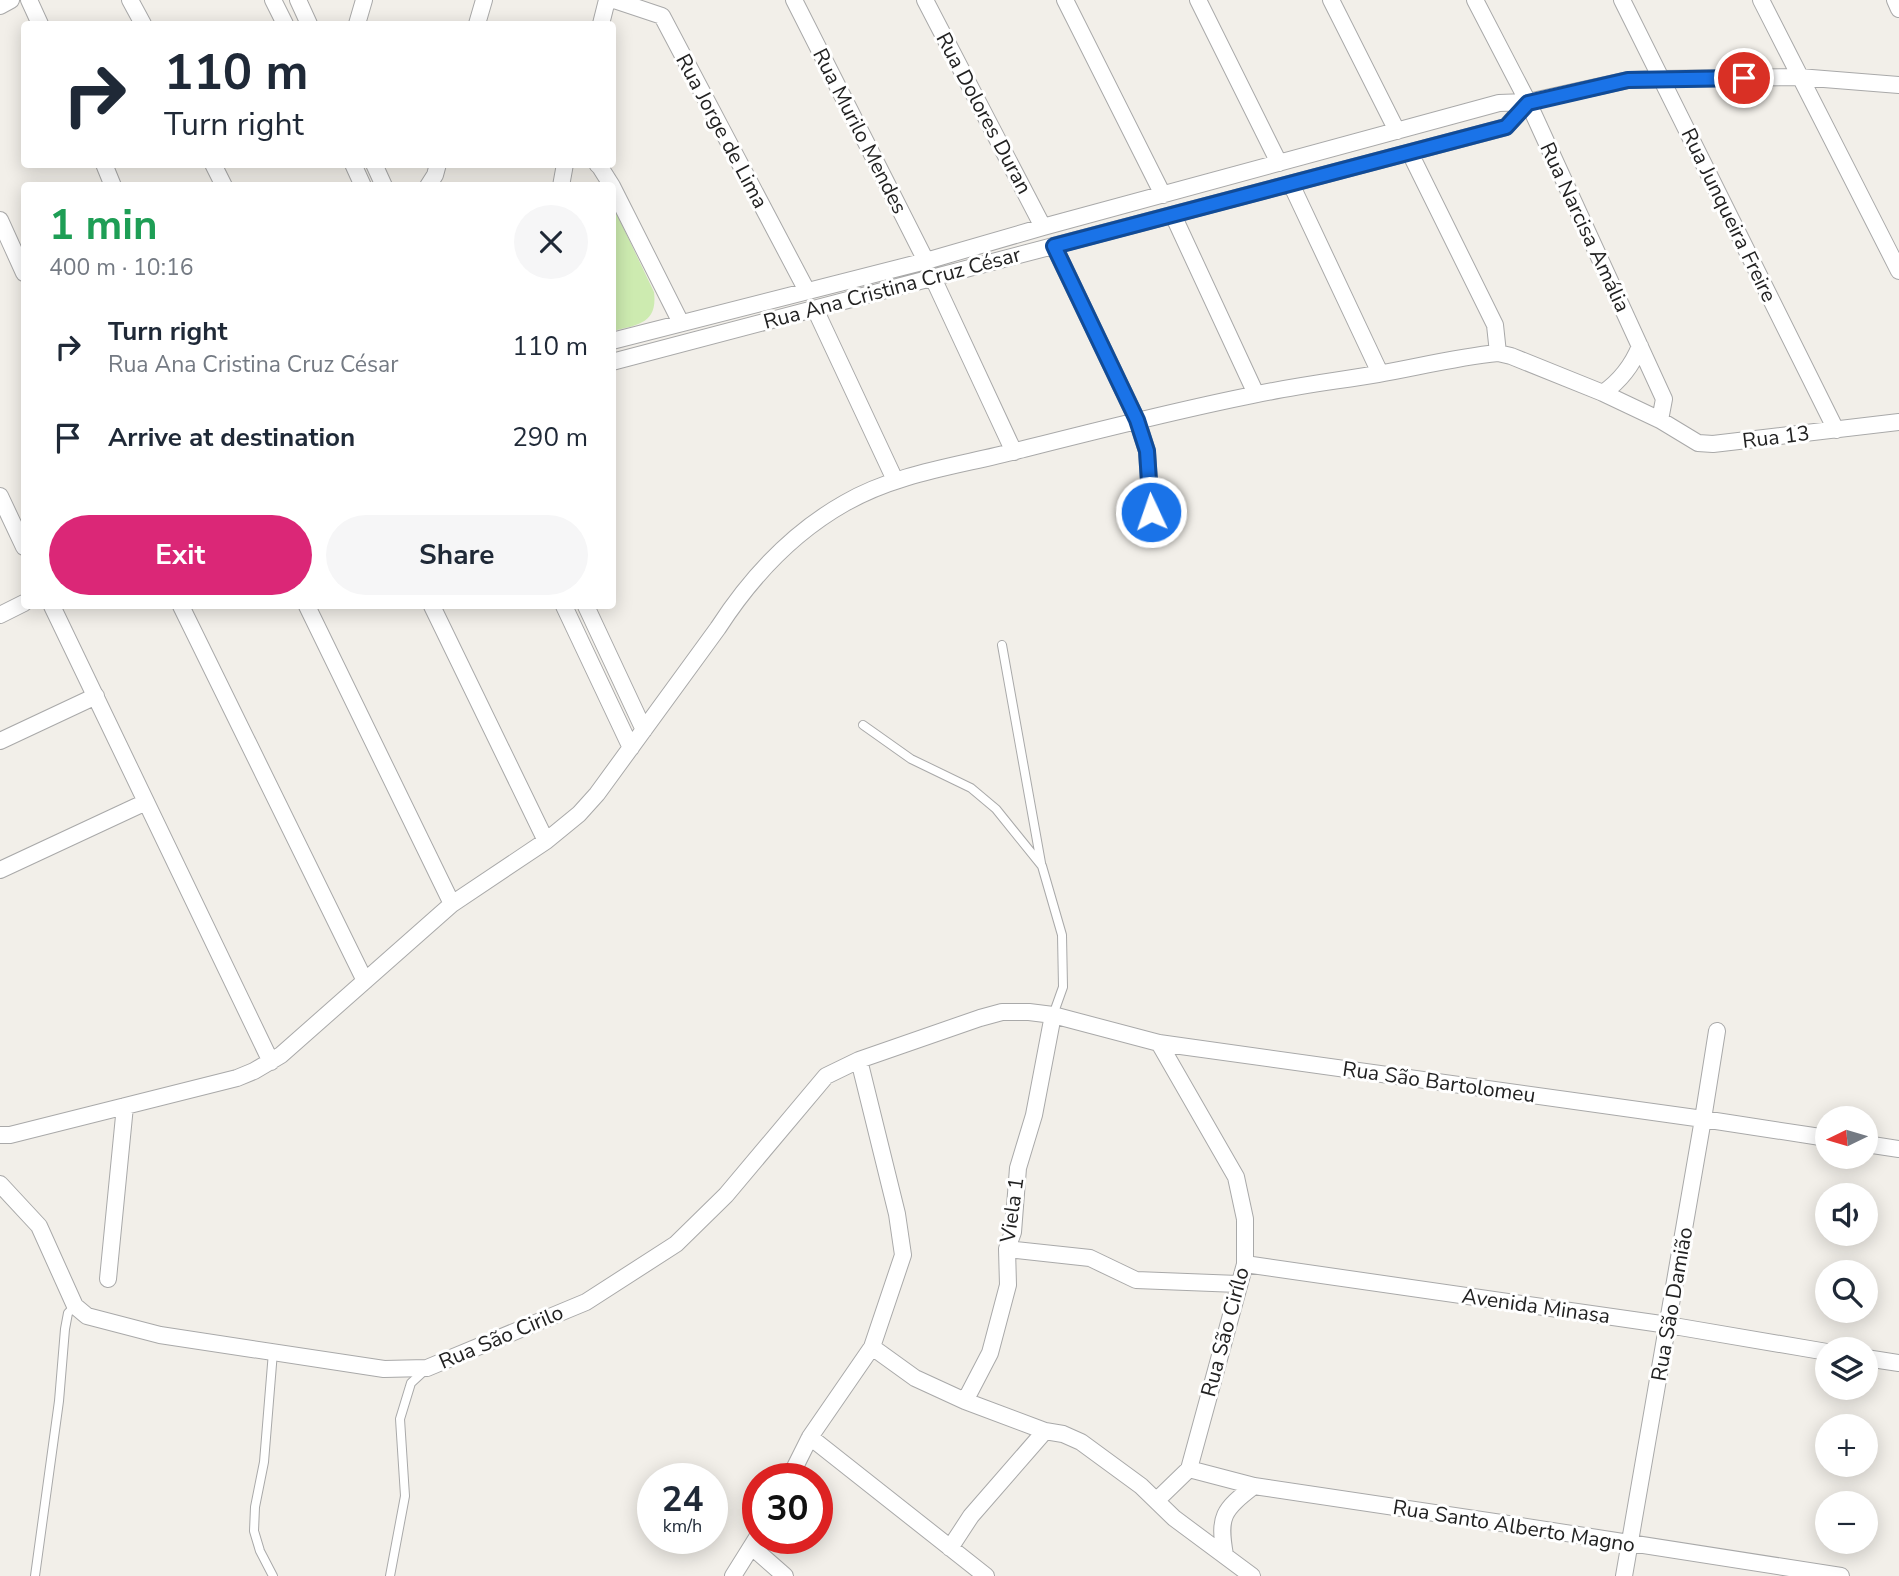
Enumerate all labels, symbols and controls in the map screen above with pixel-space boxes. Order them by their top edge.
street label: Rua Dolores Duran [930,27,1038,199]
text: 110 m [164,39,308,106]
street label: Rua Murilo Mendes [806,43,914,219]
pin [1714,48,1774,108]
icon: right [49,49,140,140]
street label: Rua Jorge de Lima [669,49,775,213]
icon: arrive [1725,59,1763,97]
text: Turn right [164,103,304,146]
street label: Rua Junqueira Freire [1675,123,1783,307]
street label: Rua Narcisa Amália [1533,138,1637,316]
text: 1 min [49,197,158,254]
button: close [514,205,588,279]
street label: Rua Ana Cristina Cruz César [760,240,1024,336]
text: 400 m · 10:16 [49,252,194,283]
text: Turn right [108,314,227,349]
icon: right [49,328,87,366]
text: 110 m [512,329,588,364]
text: Rua Ana Cristina Cruz César [108,349,398,380]
icon: arrive [49,419,87,457]
street label: Rua 13 [1741,419,1811,455]
text: Arrive at destination [108,420,355,455]
text: 290 m [512,420,588,455]
position arrow [1114,475,1188,549]
button: Exit [49,515,312,595]
button: Share [326,515,588,595]
street label: Rua São Bartolomeu [1341,1055,1537,1109]
north arrow [1815,1106,1878,1169]
map controls [1815,1106,1878,1554]
street label: Viela 1 [993,1175,1030,1246]
button: sound [1815,1183,1878,1246]
street label: Rua São Damião [1645,1225,1699,1383]
button: search [1815,1260,1878,1323]
street label: Rua São Cirílo [1194,1264,1256,1400]
street label: Avenida Minasa [1460,1282,1612,1330]
street label: Rua São Cirilo [434,1298,568,1376]
button: layers [1815,1337,1878,1400]
button: + [1815,1414,1878,1477]
speed limit sign: 30 [742,1463,833,1554]
text: 24 [661,1476,704,1523]
button: − [1815,1491,1878,1554]
street label: Rua Santo Alberto Magno [1391,1493,1637,1559]
text: km/h [663,1514,702,1538]

